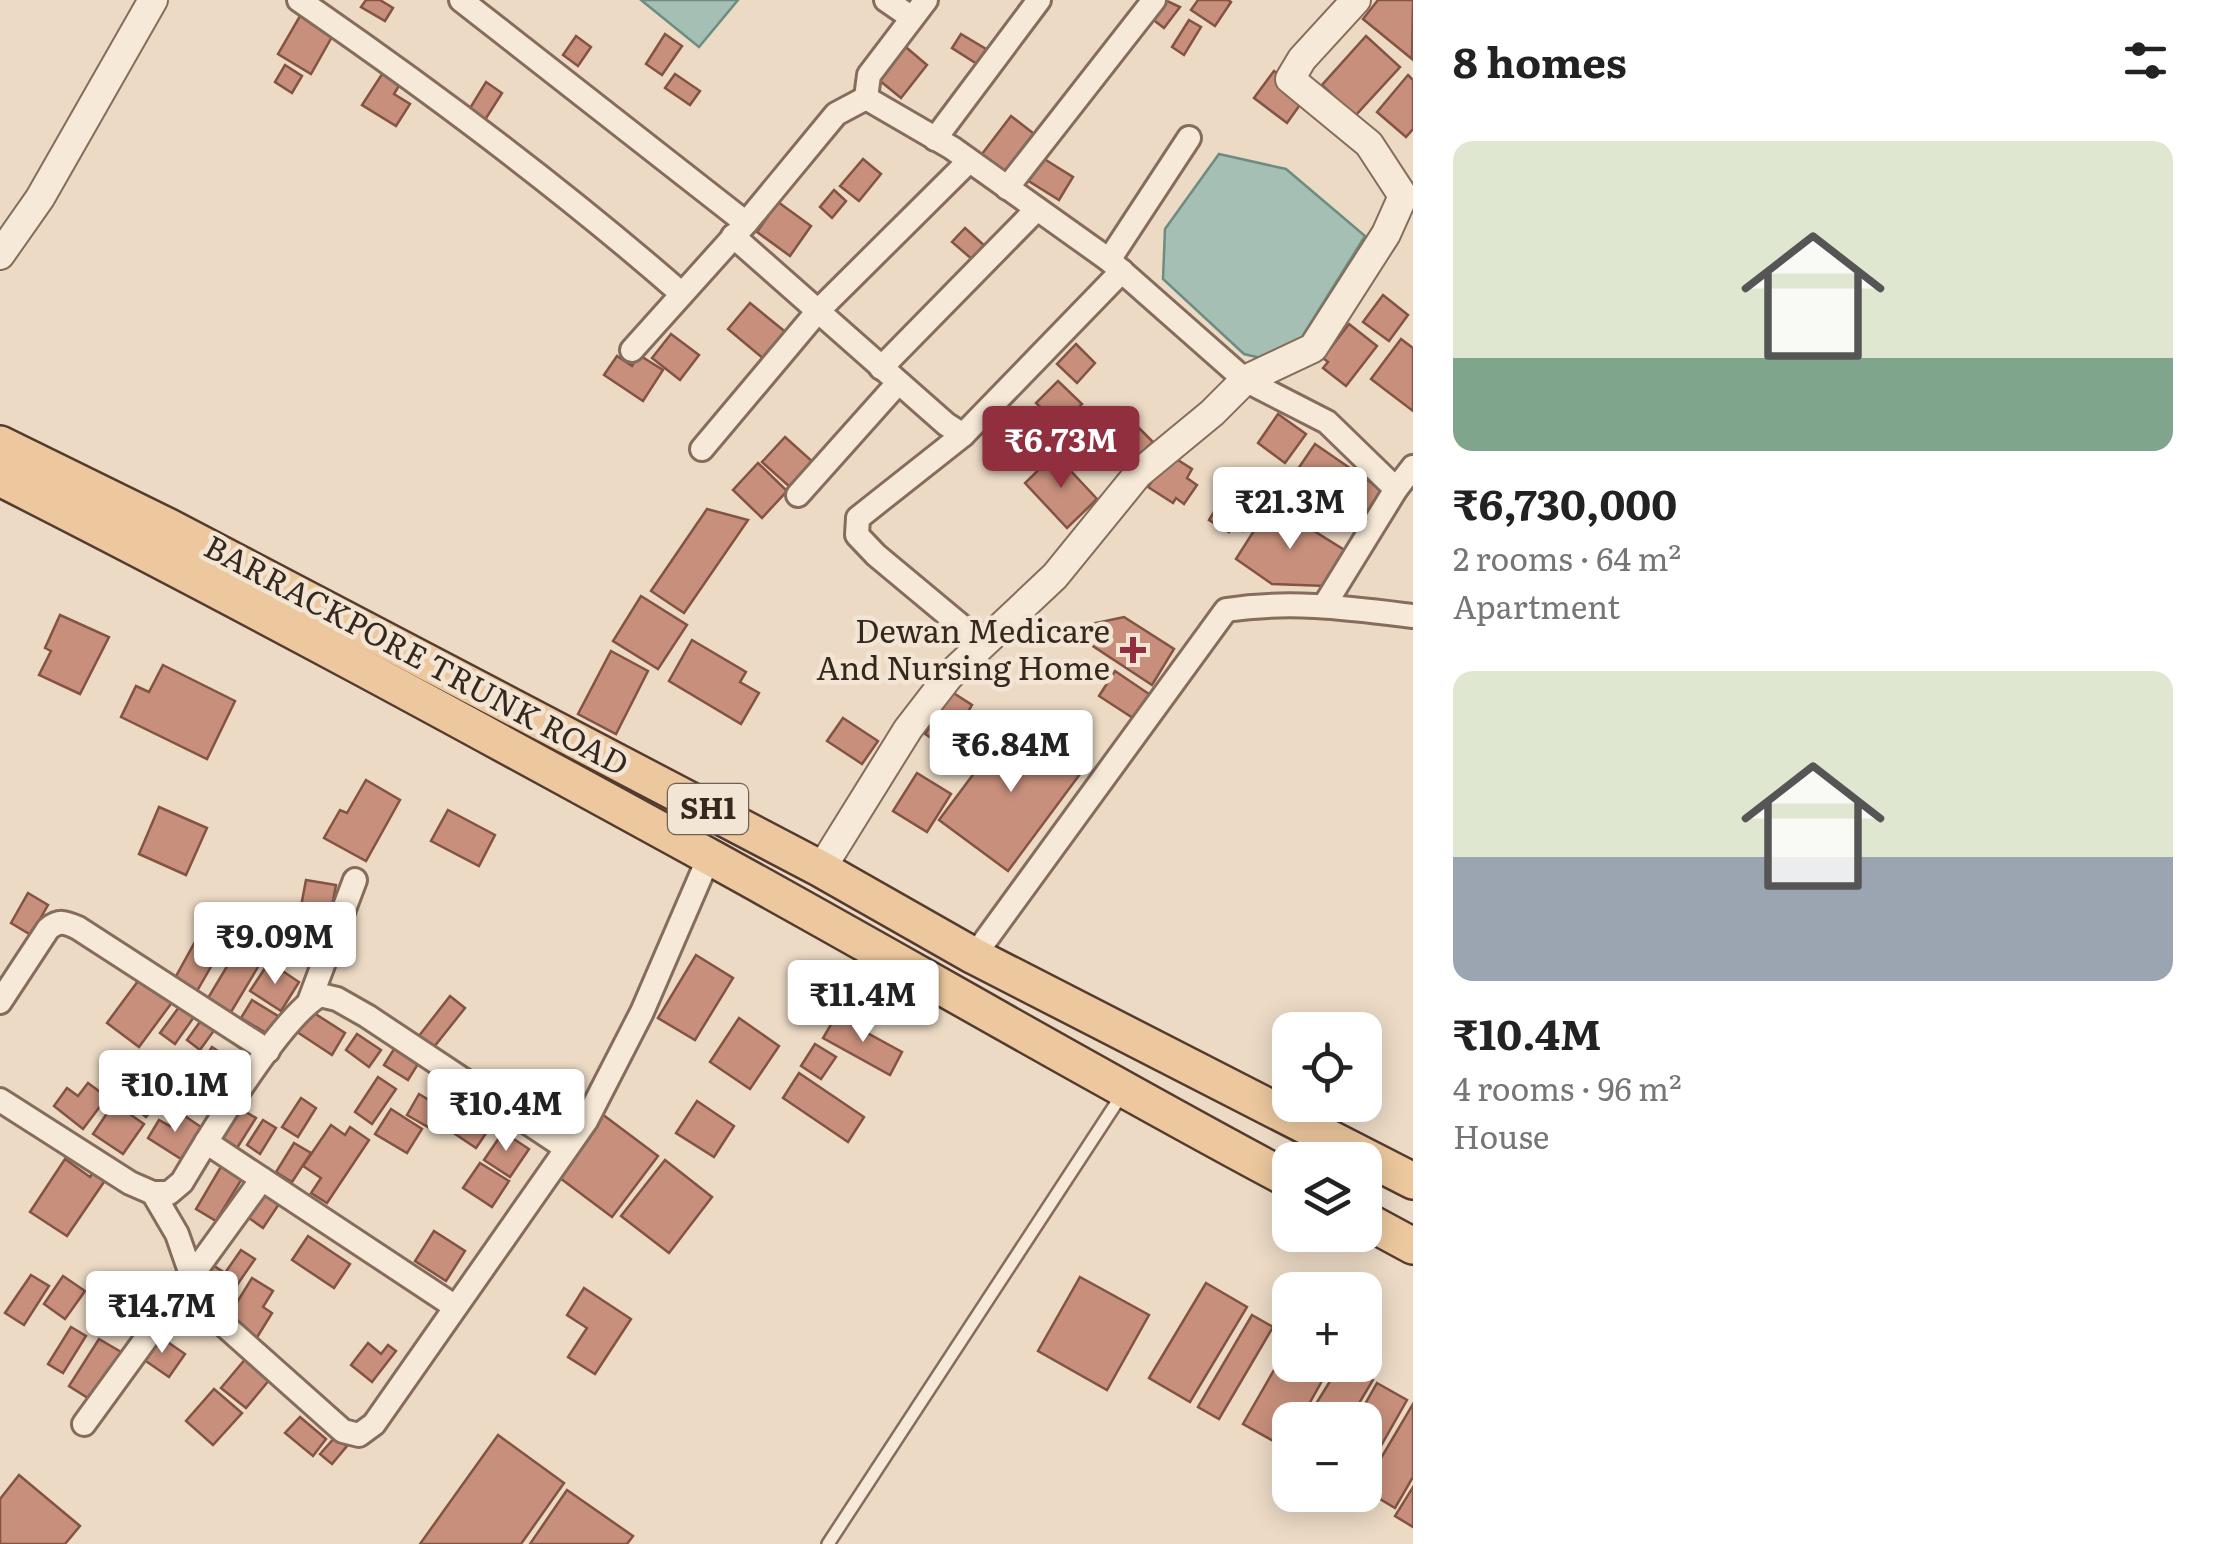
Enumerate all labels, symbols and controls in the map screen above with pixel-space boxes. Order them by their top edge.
text: 8 homes [1453,29,1627,91]
icon: filters [2118,33,2173,88]
icon: home [1723,206,1903,386]
pin: ₹6.73M [980,406,1142,491]
text: ₹6.73M [1004,414,1118,462]
pin: ₹21.3M [1209,467,1371,552]
text: ₹6,730,000 [1453,471,1677,533]
text: ₹21.3M [1235,475,1345,523]
street label: BARRACKPORE TRUNK ROAD [197,521,638,786]
text: 2 rooms · 64 m² [1453,533,1681,581]
text: Apartment [1453,581,1620,629]
place label: Dewan Medicare And Nursing Home [816,605,1110,690]
marker: Dewan Medicare And Nursing Home [1120,637,1146,663]
pin: ₹6.84M [930,710,1092,795]
text: ₹6.84M [952,718,1070,766]
icon: home [1723,736,1903,916]
road number: SH1 [668,784,748,834]
pin: ₹9.09M [194,902,356,987]
text: ₹9.09M [216,910,334,958]
pin: ₹11.4M [782,960,944,1045]
text: ₹11.4M [810,968,916,1016]
text: ₹10.4M [1453,1001,1601,1063]
map controls [1272,1012,1382,1512]
button: locate [1272,1012,1382,1122]
pin: ₹10.1M [94,1050,256,1135]
text: ₹10.1M [121,1058,229,1106]
text: 4 rooms · 96 m² [1453,1063,1682,1111]
pin: ₹10.4M [425,1069,587,1154]
text: ₹10.4M [449,1077,563,1125]
text: House [1453,1111,1549,1159]
button: layers [1272,1142,1382,1252]
pin: ₹14.7M [81,1271,243,1356]
button: + [1272,1272,1382,1382]
text: ₹14.7M [108,1279,216,1327]
button: − [1272,1402,1382,1512]

